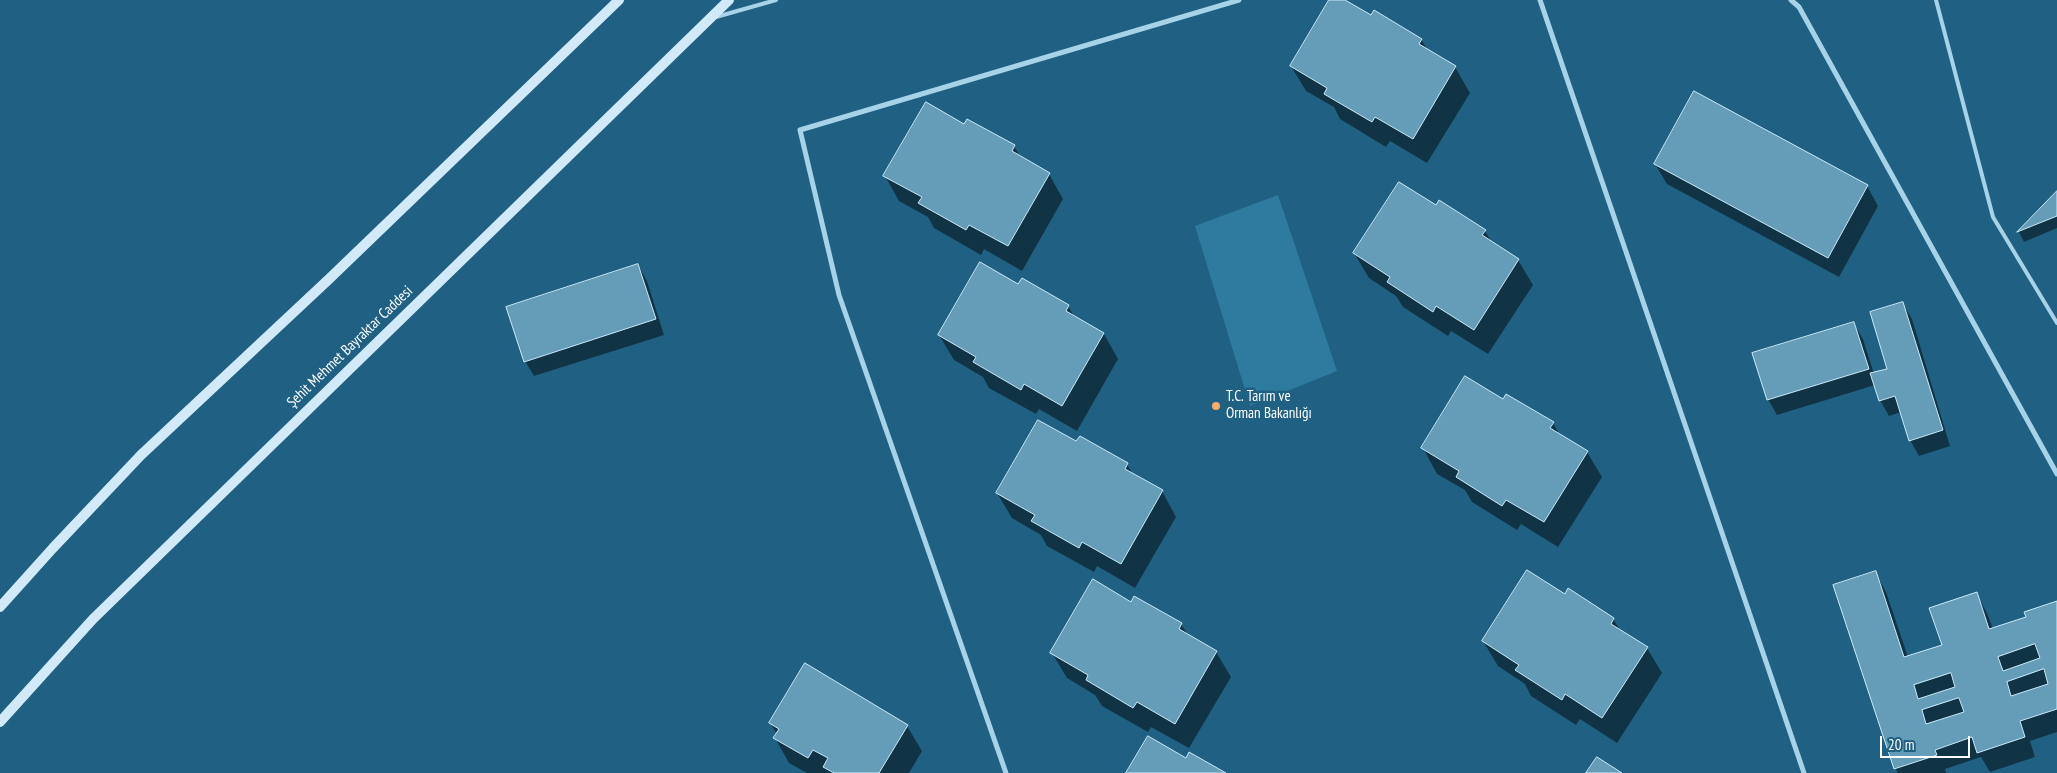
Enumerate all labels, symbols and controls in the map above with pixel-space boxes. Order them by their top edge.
street label: Şehit Mehmet Bayraktar Caddesi [283,282,417,412]
place label: T.C. Tarım ve Orman Bakanlığı [1226,388,1312,423]
marker: T.C. Tarım ve Orman Bakanlığı [1210,400,1222,412]
scale bar [1882,726,1972,758]
text: 20 m [1888,735,1914,754]

